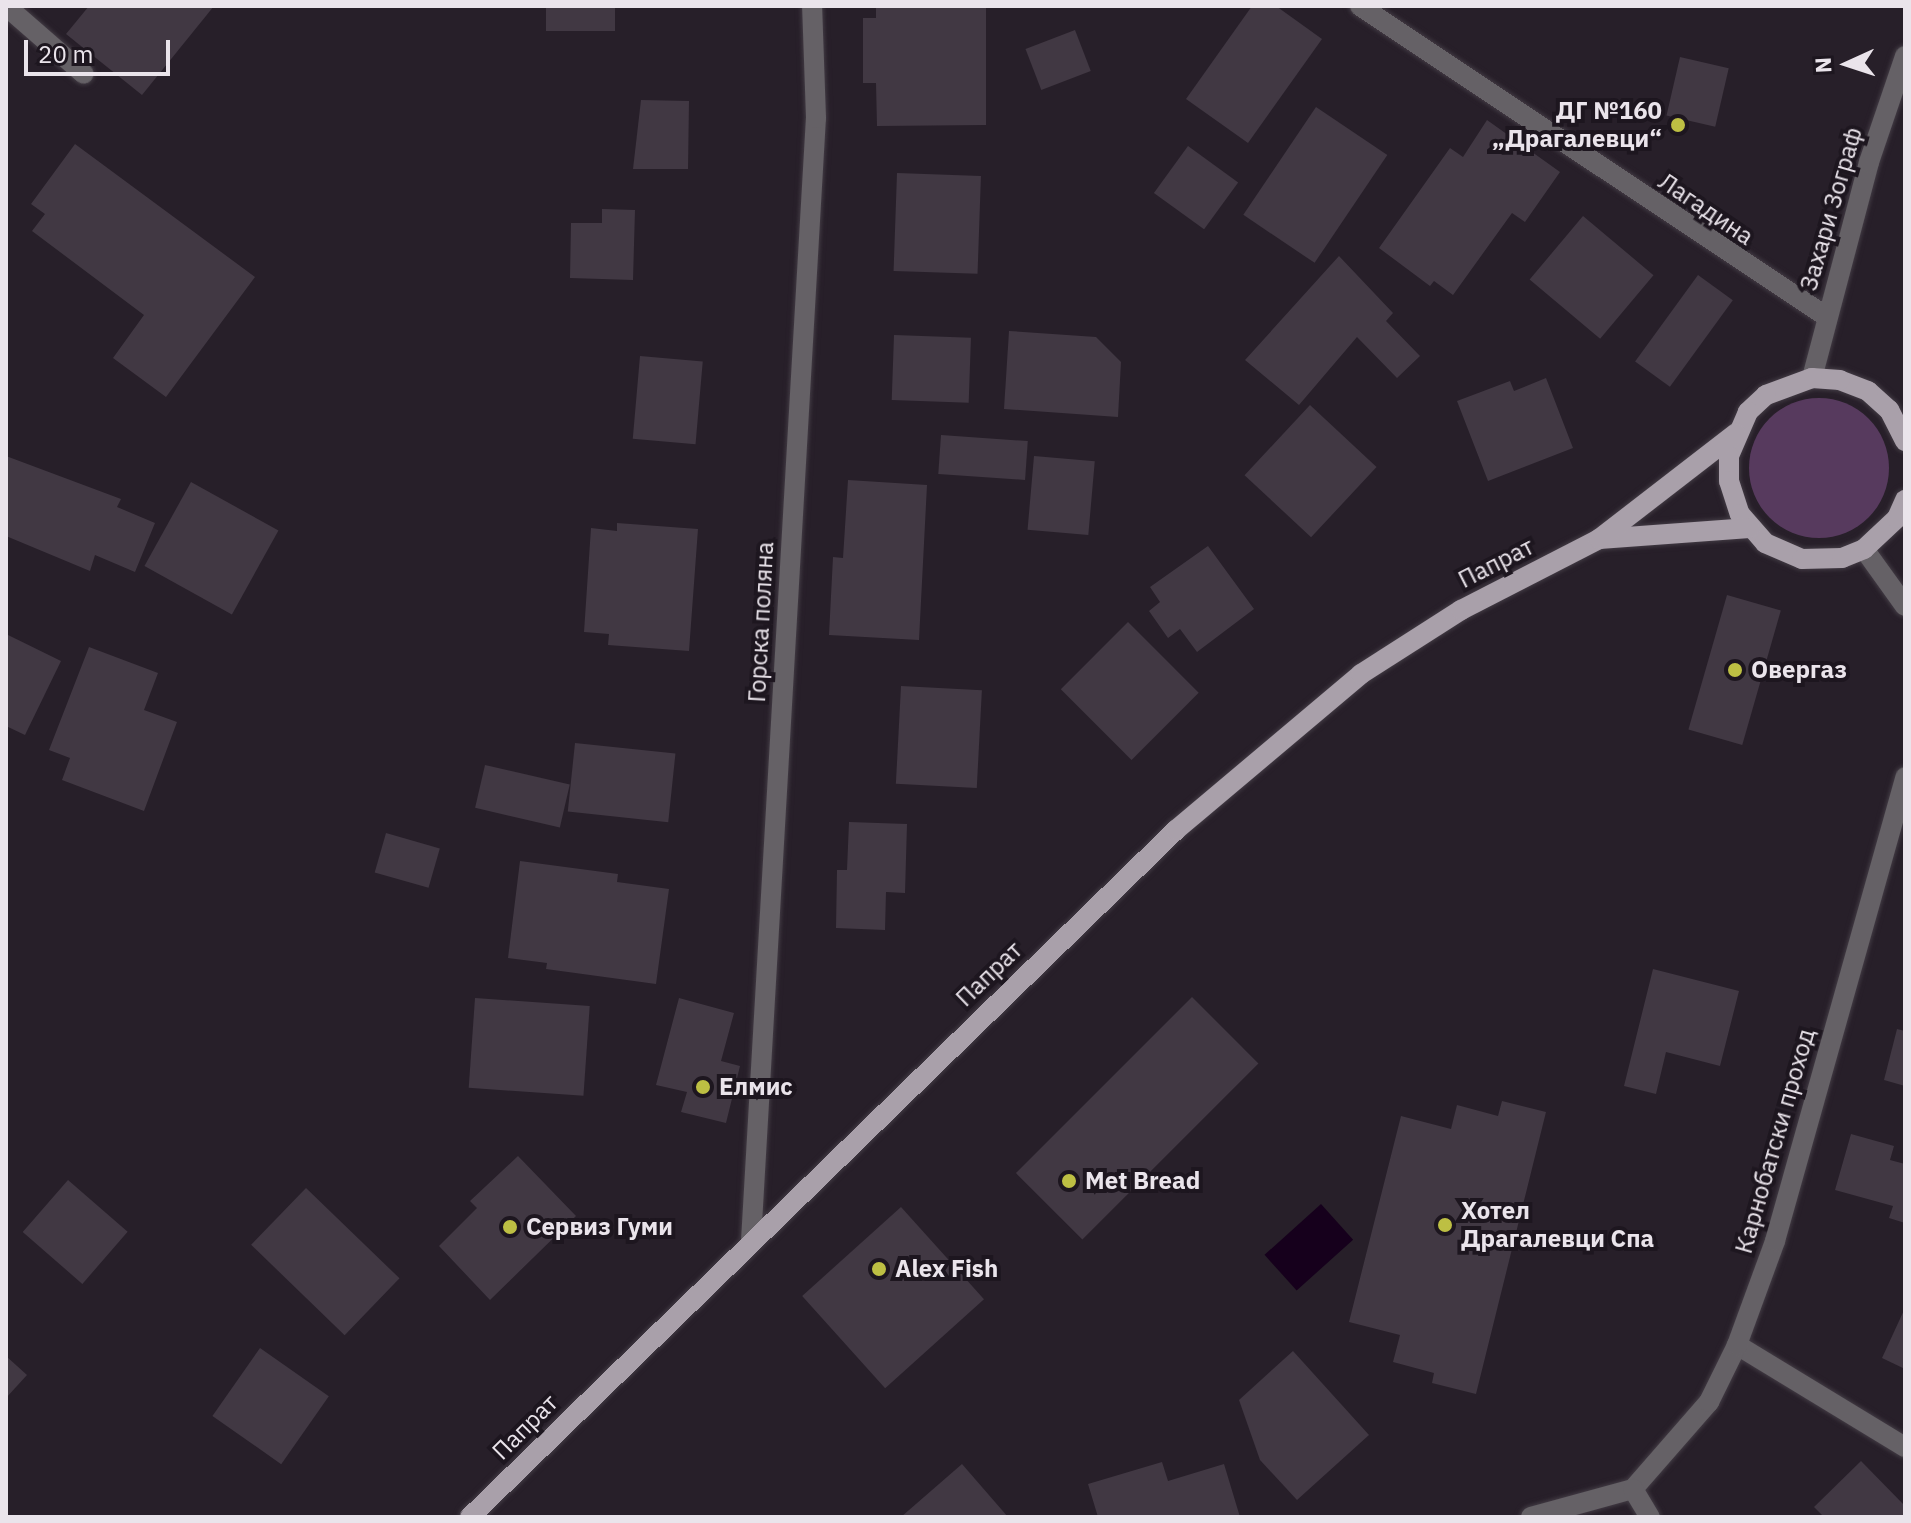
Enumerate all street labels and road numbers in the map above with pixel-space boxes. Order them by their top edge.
street label: Захари Зограф [1794,124,1868,294]
street label: Лагадина [1653,167,1759,251]
street label: Папрат [1453,532,1539,594]
street label: Горска поляна [742,541,780,703]
street label: Папрат [950,936,1028,1012]
street label: Карнобатски проход [1729,1025,1821,1257]
street label: Папрат [486,1388,564,1466]

